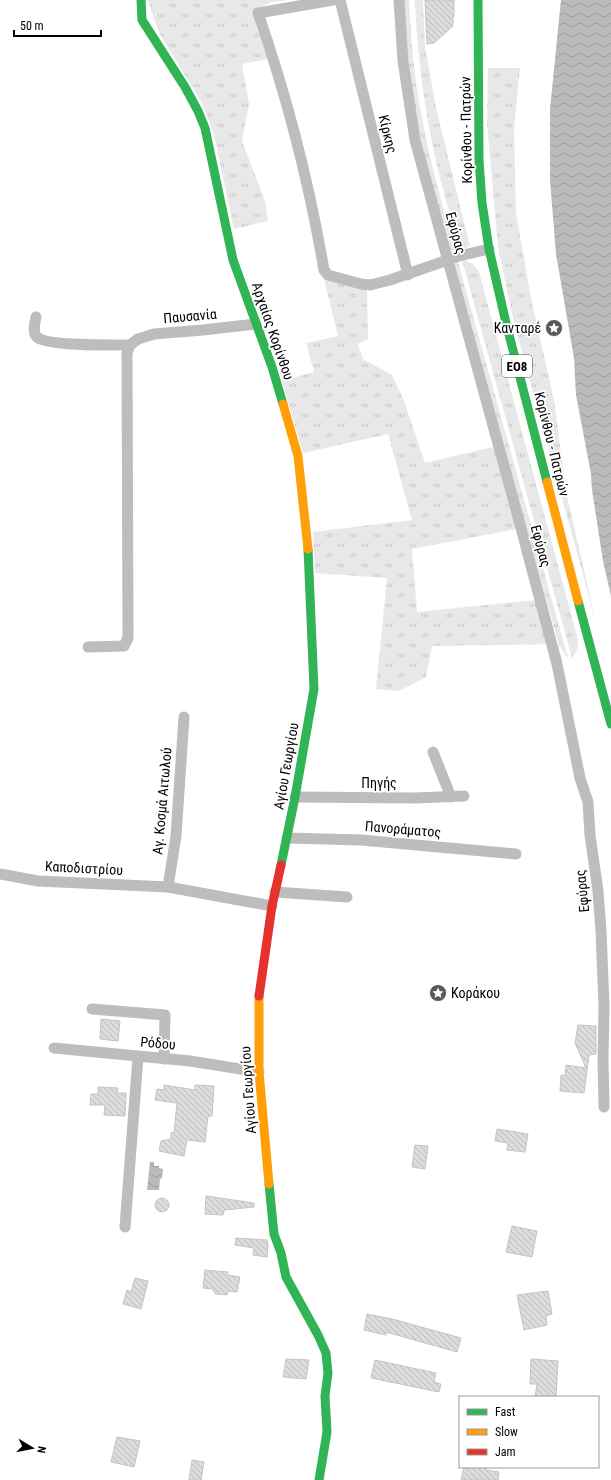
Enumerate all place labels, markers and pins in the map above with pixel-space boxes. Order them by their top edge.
place icon: Κανταρέ [544,318,564,338]
place label: Κανταρέ [494,320,541,336]
place icon: Κοράκου [428,983,448,1003]
place label: Κοράκου [451,985,500,1001]

